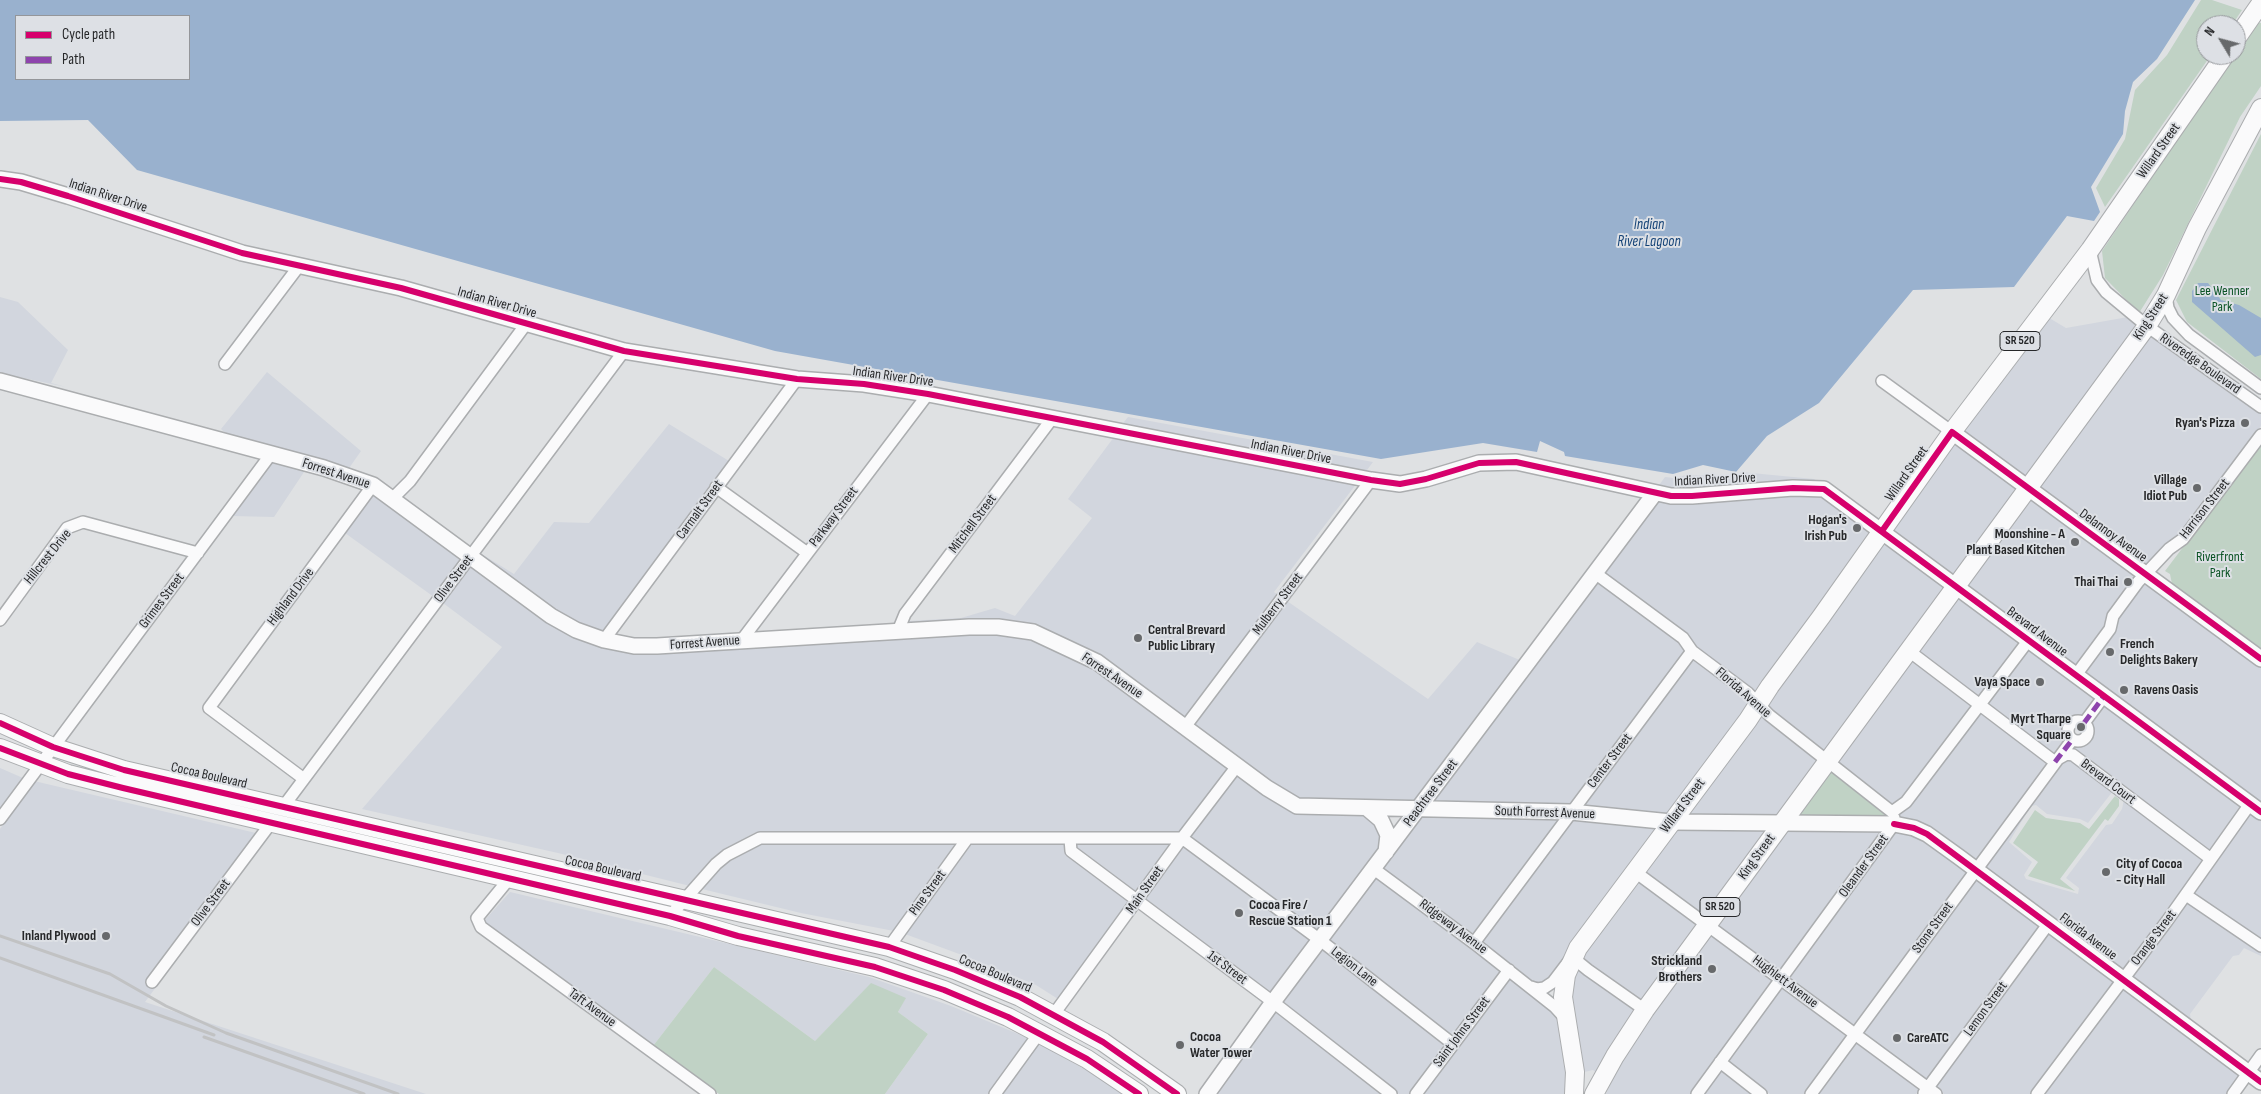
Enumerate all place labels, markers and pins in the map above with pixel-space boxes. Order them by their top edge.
place label: Ryan's Pizza [2175,415,2235,431]
marker: Ryan's Pizza [2239,417,2251,429]
place label: Village Idiot Pub [2144,472,2187,504]
marker: Village Idiot Pub [2191,482,2203,494]
place label: Hogan's Irish Pub [1804,512,1847,544]
marker: Hogan's Irish Pub [1851,522,1863,534]
place label: Moonshine - A Plant Based Kitchen [1966,526,2065,558]
marker: Moonshine - A Plant Based Kitchen [2069,536,2081,548]
place label: Thai Thai [2074,574,2118,590]
marker: Thai Thai [2122,576,2134,588]
place label: Central Brevard Public Library [1148,622,1225,654]
marker: Central Brevard Public Library [1132,632,1144,644]
place label: French Delights Bakery [2120,636,2198,669]
marker: French Delights Bakery [2104,646,2116,658]
place label: Vaya Space [1974,674,2030,690]
marker: Vaya Space [2034,676,2046,688]
place label: Ravens Oasis [2134,682,2198,698]
marker: Ravens Oasis [2118,684,2130,696]
place label: Myrt Tharpe Square [2011,711,2071,744]
marker: Myrt Tharpe Square [2075,721,2087,733]
place label: City of Cocoa - City Hall [2116,856,2182,889]
marker: City of Cocoa - City Hall [2100,866,2112,878]
place label: Cocoa Fire / Rescue Station 1 [1249,897,1331,930]
marker: Cocoa Fire / Rescue Station 1 [1233,907,1245,919]
place label: Inland Plywood [22,928,96,944]
marker: Inland Plywood [100,930,112,942]
place label: Strickland Brothers [1651,953,1702,986]
marker: Strickland Brothers [1706,963,1718,975]
place label: Cocoa Water Tower [1190,1029,1252,1062]
place label: CareATC [1907,1030,1949,1046]
marker: CareATC [1891,1032,1903,1044]
marker: Cocoa Water Tower [1174,1039,1186,1051]

